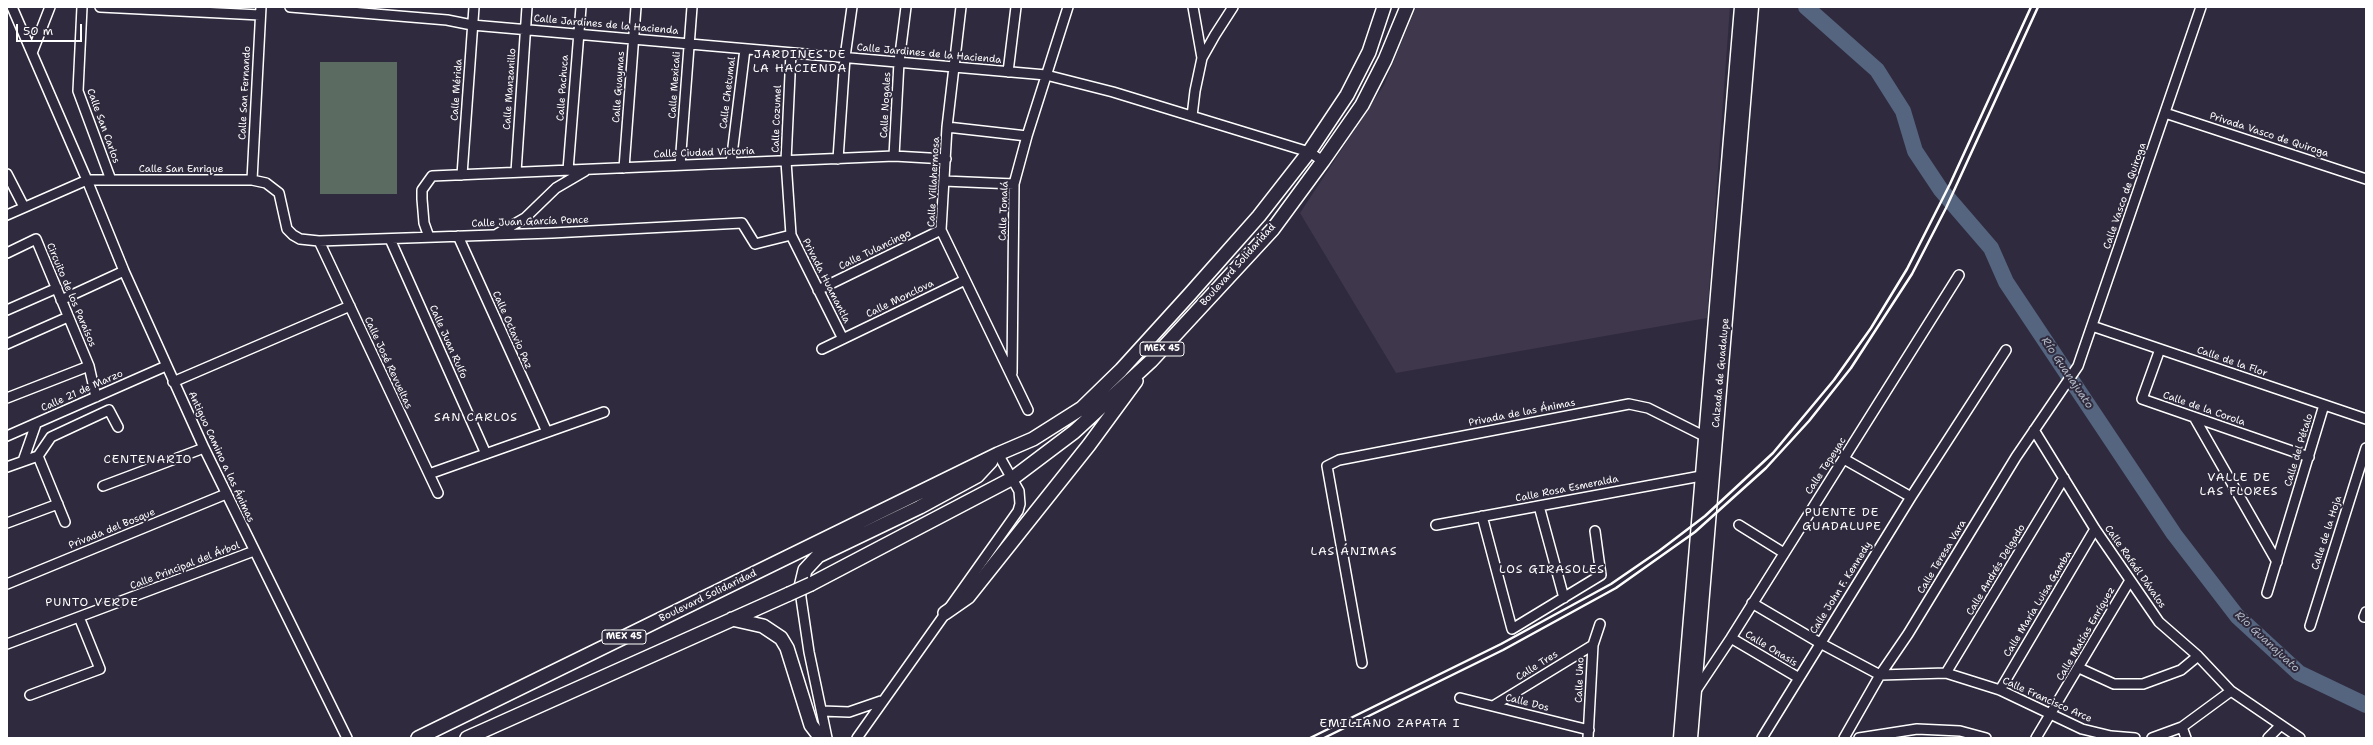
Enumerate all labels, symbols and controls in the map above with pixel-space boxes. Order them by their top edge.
street label: Calle Jardines de la Hacienda [533,13,679,37]
scale bar [18,16,84,42]
text: 50 m [23,23,53,39]
street label: Calle Jardines de la Hacienda [856,42,1002,66]
street label: Calle San Fernando [237,46,253,140]
street label: Calle Manzanillo [501,48,519,130]
district label: JARDINES DE LA HACIENDA [753,48,847,76]
street label: Calle Guaymas [611,51,627,123]
street label: Calle Mexicali [667,51,683,119]
street label: Calle Pachuca [555,54,571,122]
street label: Calle Chetumal [718,56,738,130]
street label: Calle Mérida [449,59,465,121]
street label: Calle Nogales [878,72,894,138]
street label: Calle Cozumel [770,85,784,153]
street label: Calle San Carlos [84,87,122,165]
street label: Privada Vasco de Quiroga [2208,110,2330,160]
street label: Calle Villahermosa [926,137,942,227]
street label: Calle Vasco de Quiroga [2101,141,2149,251]
street label: Calle Ciudad Victoria [653,145,755,161]
street label: Calle San Enrique [139,163,223,175]
street label: Calle Tonalá [997,181,1011,241]
street label: Calle Juan García Ponce [471,214,589,230]
street label: Boulevard Solidaridad [1198,221,1278,309]
street label: Calle Tulancingo [837,227,913,273]
street label: Privada Huamantla [799,237,853,325]
street label: Circuito de los Paraísos [44,241,98,349]
street label: Calle Monclova [864,277,936,321]
street label: Calle Octavio Paz [489,289,535,371]
street label: Calle Juan Rulfo [426,303,470,381]
street label: Calle José Revueltas [361,315,415,411]
street label: Calzada de Guadalupe [1710,318,1732,428]
water label: Río Guanajuato [2038,335,2096,411]
road number: MEX 45 [1140,342,1184,356]
street label: Calle de la Flor [2195,344,2269,380]
street label: Calle 21 de Marzo [39,368,125,414]
street label: Calle de la Corola [2161,389,2247,429]
street label: Antiguo Camino a las Ánimas [185,390,257,524]
street label: Privada de las Ánimas [1468,397,1576,429]
district label: SAN CARLOS [434,411,518,425]
street label: Calle del Pétalo [2282,412,2316,488]
street label: Calle Tepeyac [1803,435,1849,497]
district label: CENTENARIO [104,453,192,467]
district label: VALLE DE LAS FLORES [2200,471,2278,499]
street label: Calle Rosa Esmeralda [1514,473,1620,505]
street label: Calle de la Hoja [2309,494,2345,572]
street label: Privada del Bosque [67,506,157,552]
district label: PUENTE DE GUADALUPE [1802,506,1882,534]
street label: Calle Teresa Vara [1915,518,1969,596]
street label: Calle Andrés Delgado [1964,522,2028,618]
street label: Calle Rafaél Dávalos [2102,523,2168,611]
street label: Calle Principal del Árbol [128,540,242,592]
street label: Calle John F. Kennedy [1808,540,1874,636]
district label: LAS ÁNIMAS [1311,545,1397,559]
street label: Calle María Luisa Gamba [2001,549,2075,659]
district label: LOS GIRASOLES [1499,563,1605,577]
street label: Boulevard Solidaridad [657,567,759,625]
street label: Calle Matías Enríquez [2054,585,2118,683]
district label: PUNTO VERDE [45,596,139,610]
water label: Río Guanajuato [2232,609,2302,675]
street label: Calle Onasis [1743,629,1799,669]
road number: MEX 45 [602,630,646,644]
street label: Calle Tres [1514,648,1560,684]
street label: Calle Uno [1573,657,1587,703]
street label: Calle Francisco Arce [2000,675,2094,725]
street label: Calle Dos [1504,692,1550,714]
district label: EMILIANO ZAPATA I [1320,717,1460,731]

